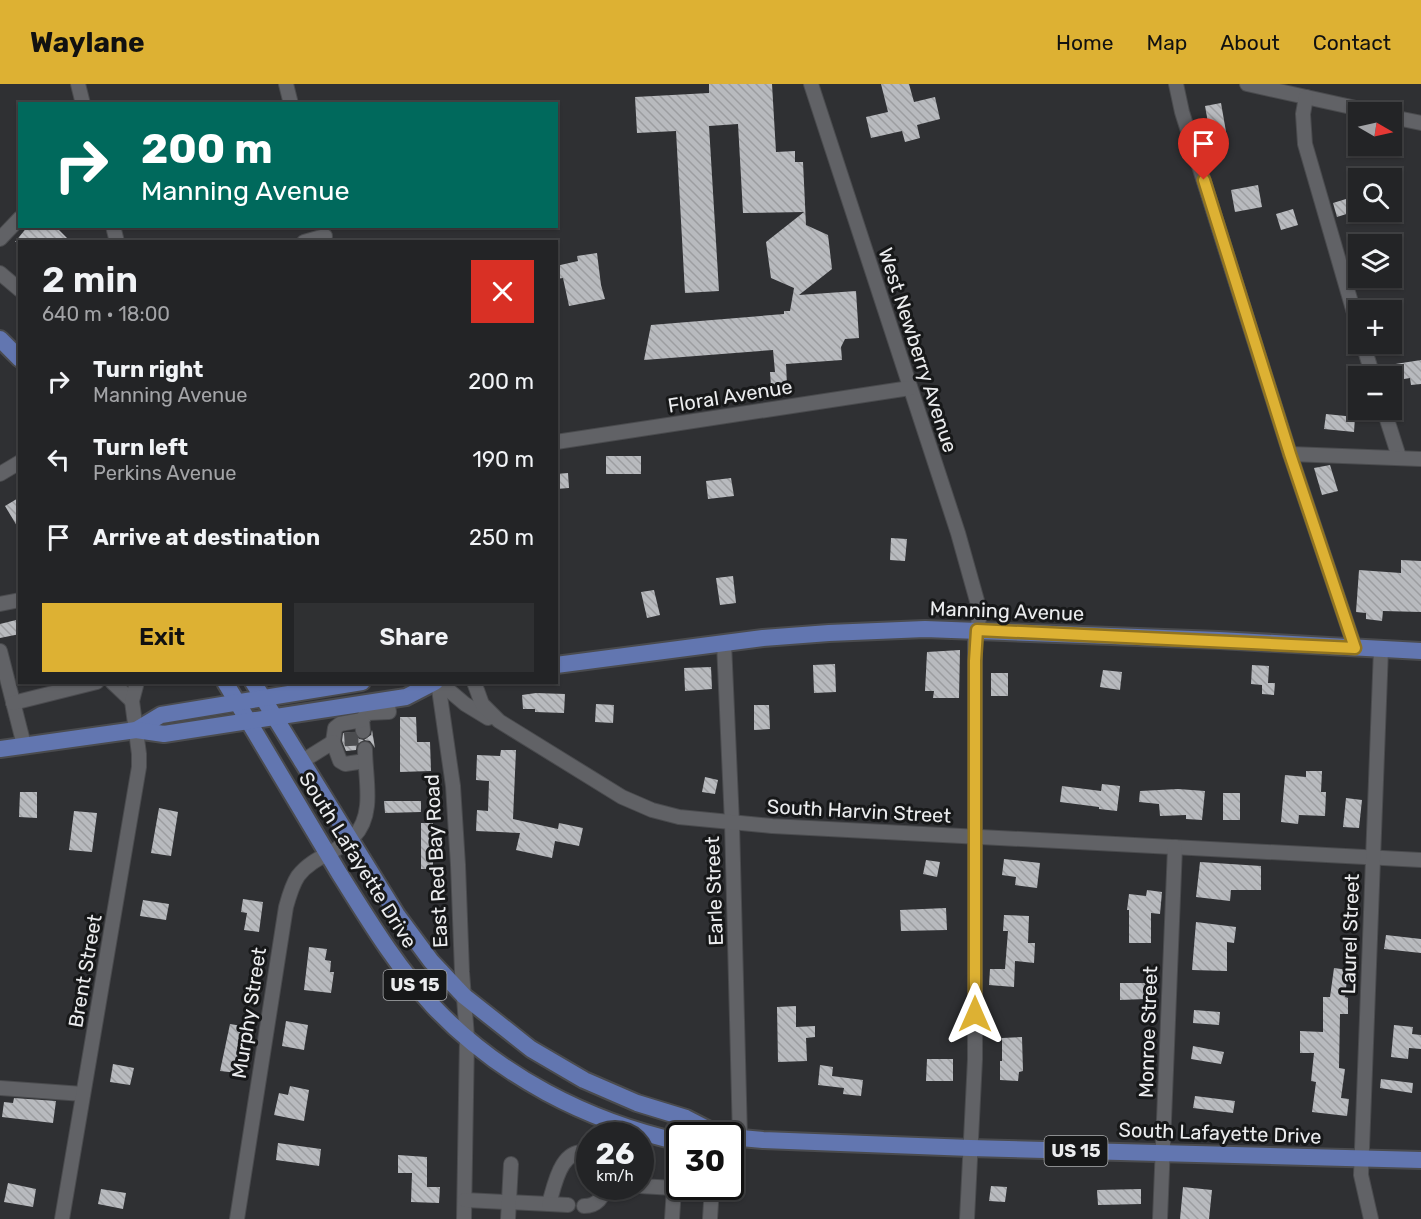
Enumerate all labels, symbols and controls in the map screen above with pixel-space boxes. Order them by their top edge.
text: Waylane [30,26,145,59]
text: Home [1056,30,1113,55]
text: Map [1146,30,1187,55]
text: About [1220,30,1280,55]
text: Contact [1313,30,1391,55]
north arrow [1348,102,1402,156]
map controls [1348,102,1402,420]
pin [1178,118,1229,180]
text: 200 m [141,124,273,174]
icon: right [42,126,120,204]
icon: arrive [1187,127,1220,160]
button: search [1348,168,1402,222]
text: Manning Avenue [141,175,350,207]
button: layers [1348,234,1402,288]
street label: West Newberry Avenue [874,245,962,455]
text: 2 min [42,258,138,301]
button: close [471,260,534,323]
button: + [1348,300,1402,354]
text: 640 m · 18:00 [42,302,170,326]
text: Turn right [93,356,203,383]
icon: right [42,365,75,398]
button: − [1348,366,1402,420]
text: 200 m [468,368,534,395]
street label: Floral Avenue [666,374,794,418]
text: Manning Avenue [93,383,247,407]
text: Turn left [93,434,188,461]
icon: left [42,443,75,476]
text: 190 m [473,446,534,473]
text: Perkins Avenue [93,461,236,485]
icon: arrive [42,521,75,554]
text: Arrive at destination [93,524,320,551]
text: 250 m [469,524,534,551]
street label: Manning Avenue [929,596,1085,626]
button: Exit [42,603,282,672]
button: Share [294,603,534,672]
street label: South Lafayette Drive [294,768,422,952]
street label: East Red Bay Road [419,773,453,949]
street label: South Harvin Street [766,794,952,828]
street label: Earle Street [700,836,728,946]
street label: Laurel Street [1336,873,1364,995]
street label: Brent Street [63,912,107,1029]
street label: Murphy Street [227,945,271,1080]
street label: Monroe Street [1134,965,1162,1099]
road number: US 15 [384,970,446,1000]
position arrow [943,982,1007,1046]
street label: South Lafayette Drive [1118,1117,1322,1149]
speed limit sign: 30 [666,1122,744,1200]
text: 26 [595,1136,635,1172]
road number: US 15 [1044,1136,1108,1166]
text: km/h [596,1167,634,1185]

